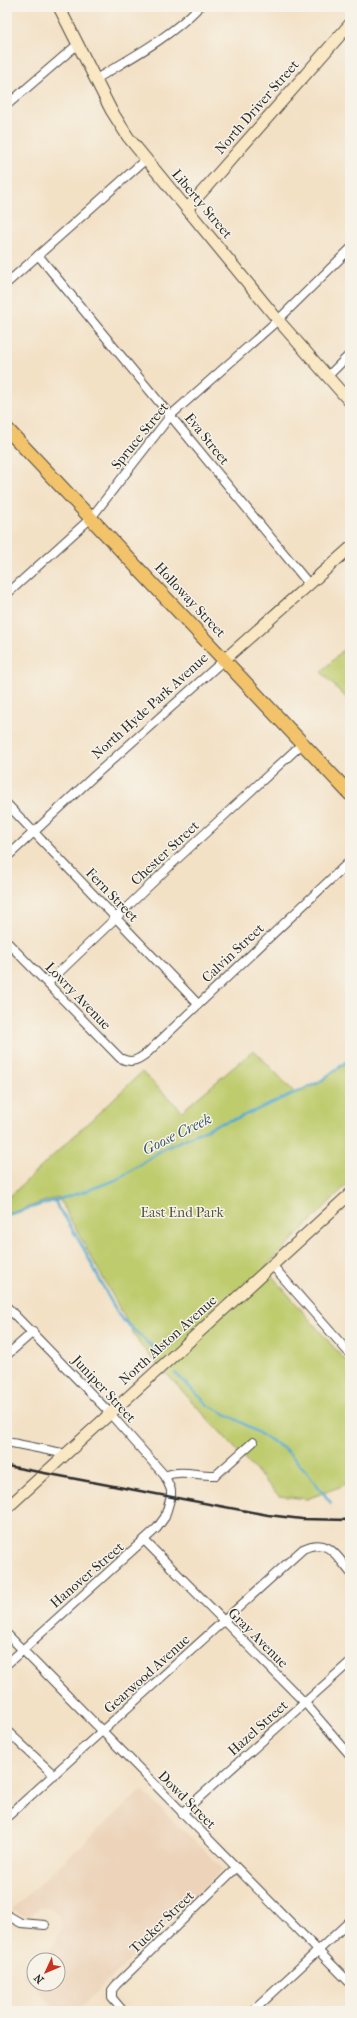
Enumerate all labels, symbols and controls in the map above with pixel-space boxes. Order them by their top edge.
street label: North Driver Street [211,56,303,158]
street label: Liberty Street [168,166,236,242]
street label: Spruce Street [108,399,172,473]
street label: Eva Street [181,410,233,468]
street label: Holloway Street [151,559,229,641]
street label: North Hyde Park Avenue [88,649,212,763]
street label: Chester Street [127,817,203,889]
street label: Fern Street [82,864,142,926]
street label: Calvin Street [198,920,268,986]
street label: Lowry Avenue [42,959,115,1033]
water label: Goose Creek [139,1109,215,1158]
park label: East End Park [140,1204,224,1221]
street label: North Alston Avenue [116,1292,220,1388]
street label: Juniper Street [68,1351,139,1426]
street label: Hanover Street [47,1538,127,1612]
street label: Gray Avenue [224,1604,292,1672]
street label: Gearwood Avenue [101,1631,193,1717]
street label: Hazel Street [225,1697,291,1759]
street label: Dowd Street [154,1767,220,1833]
street label: Tucker Street [126,1887,198,1957]
north arrow [26,1952,66,1992]
text: N [31,1971,47,1986]

